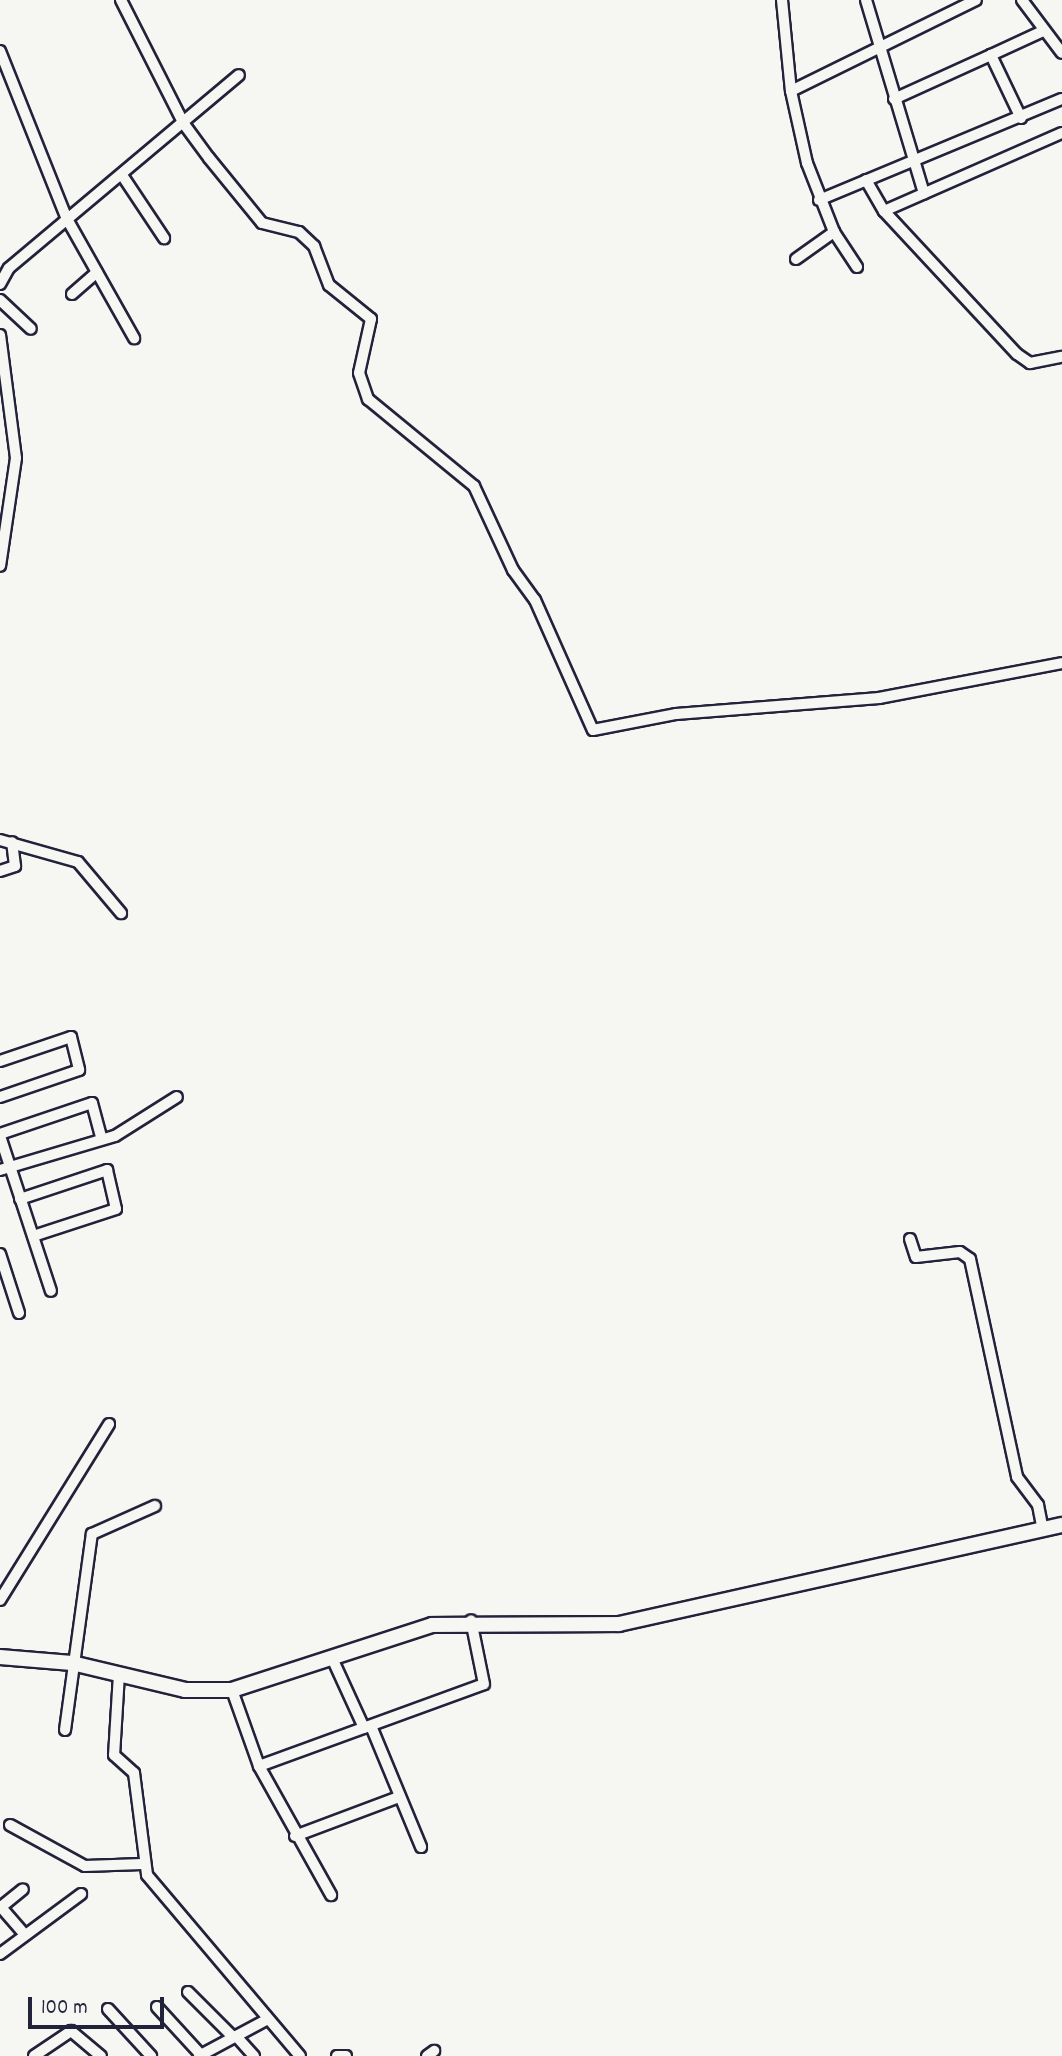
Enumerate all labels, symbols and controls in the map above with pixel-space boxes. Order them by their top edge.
scale bar [32,1982,168,2026]
text: 100 m [41,1994,88,2024]

